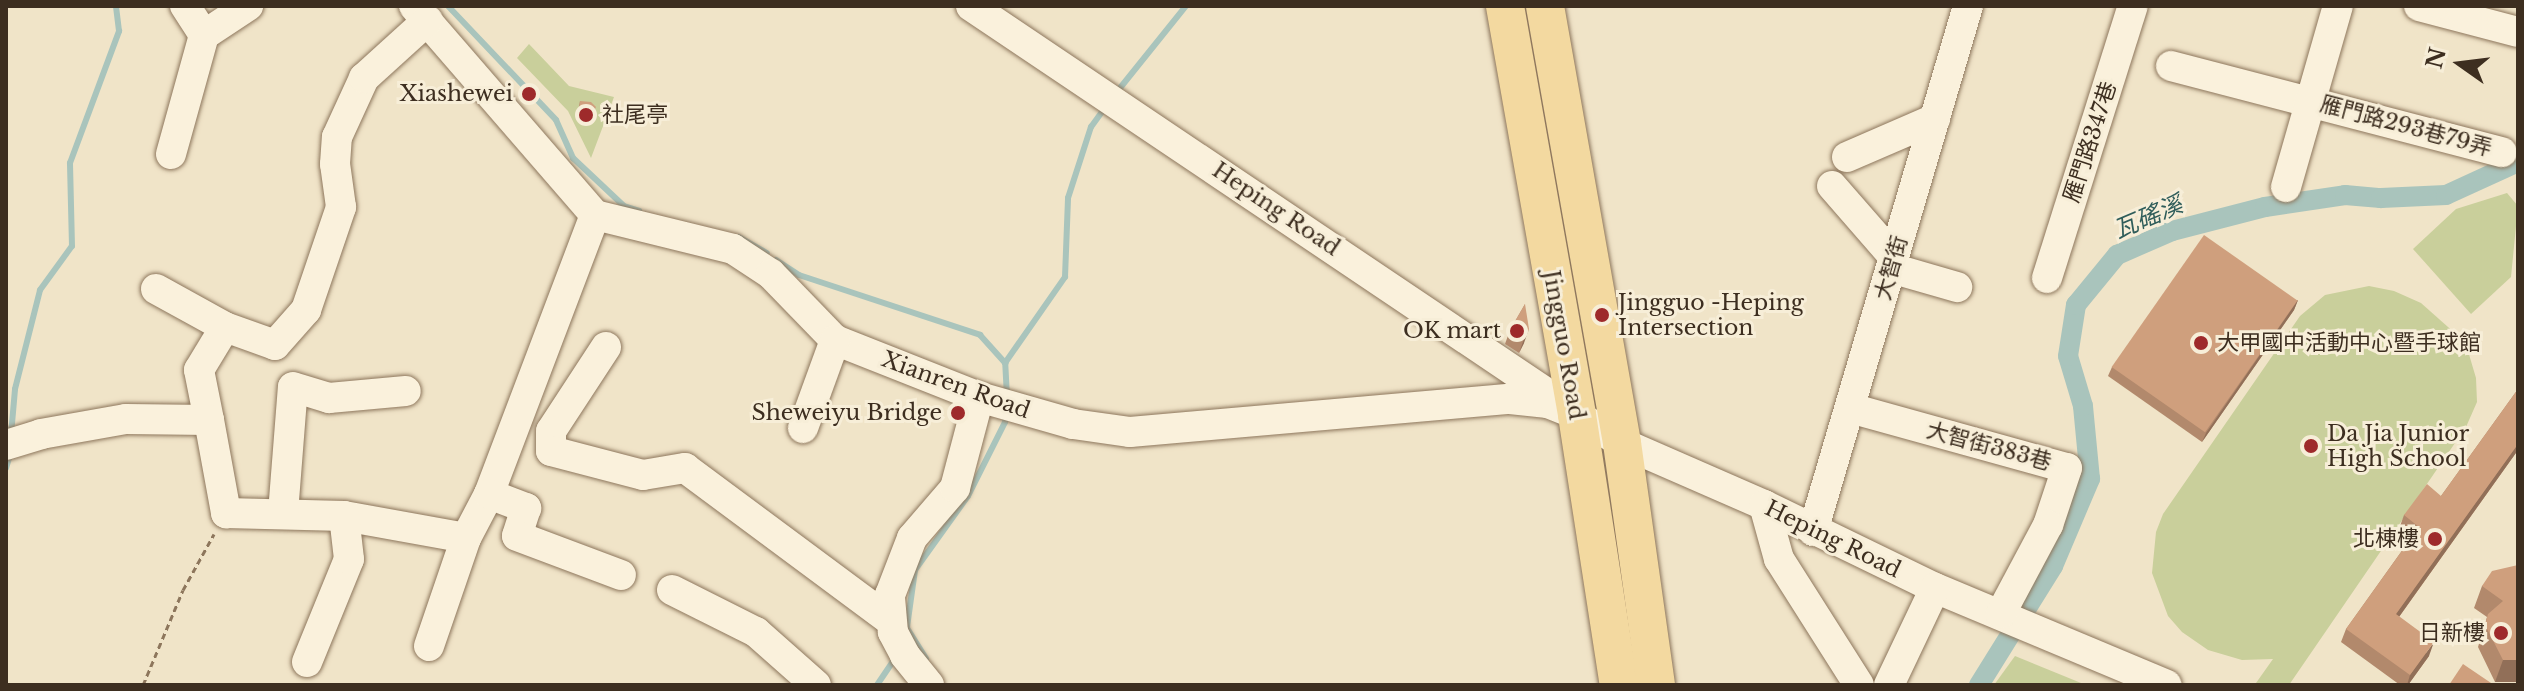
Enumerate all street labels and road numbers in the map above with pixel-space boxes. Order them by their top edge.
street label: 雁門路347巷 [2058,78,2122,206]
street label: 雁門路293巷79弄 [2317,90,2495,162]
street label: Heping Road [1207,157,1345,261]
street label: 大智街 [1869,233,1913,303]
street label: Jingguo Road [1538,268,1590,422]
street label: Xianren Road [878,346,1034,424]
street label: 大智街383巷 [1924,417,2054,475]
street label: Heping Road [1761,495,1905,583]

